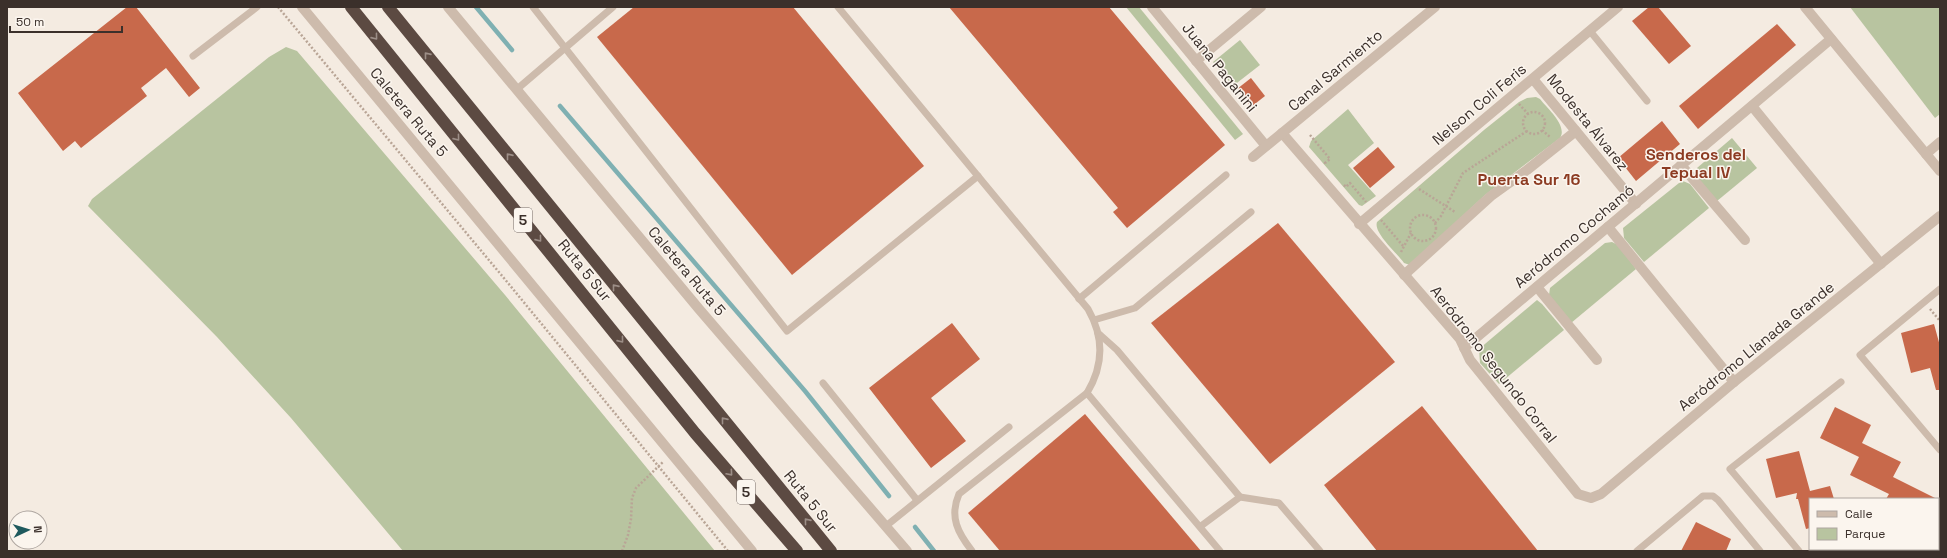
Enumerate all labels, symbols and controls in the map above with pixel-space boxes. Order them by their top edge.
scale bar [10,8,122,34]
text: 50 m [16,14,44,30]
street label: Juana Paganini [1178,19,1262,115]
street label: Canal Sarmiento [1284,25,1386,115]
one-way arrow [371,33,378,40]
one-way arrow [424,53,431,60]
street label: Nelson Coli Feris [1428,59,1530,149]
street label: Caletera Ruta 5 [366,63,452,161]
street label: Modesta Álvarez [1543,70,1633,174]
one-way arrow [452,134,459,141]
district label: Senderos del Tepual IV [1646,144,1746,183]
one-way arrow [506,154,513,161]
district label: Puerta Sur 16 [1478,169,1580,190]
street label: Aeródromo Cochamó [1510,180,1638,292]
road number: 5 [514,208,532,232]
street label: Caletera Ruta 5 [644,222,730,320]
one-way arrow [534,235,541,242]
street label: Ruta 5 Sur [554,235,616,305]
street label: Aeródromo Llanada Grande [1674,277,1838,415]
street label: Aeródromo Segundo Corral [1427,282,1561,446]
one-way arrow [613,284,620,291]
one-way arrow [616,336,623,343]
one-way arrow [722,418,729,425]
street label: Ruta 5 Sur [780,466,842,536]
one-way arrow [725,468,733,476]
road number: 5 [737,480,755,504]
legend [1809,498,1939,550]
text: Calle [1845,506,1873,522]
north arrow [8,510,48,550]
one-way arrow [804,518,811,525]
text: N [31,525,45,533]
text: Parque [1845,526,1885,542]

